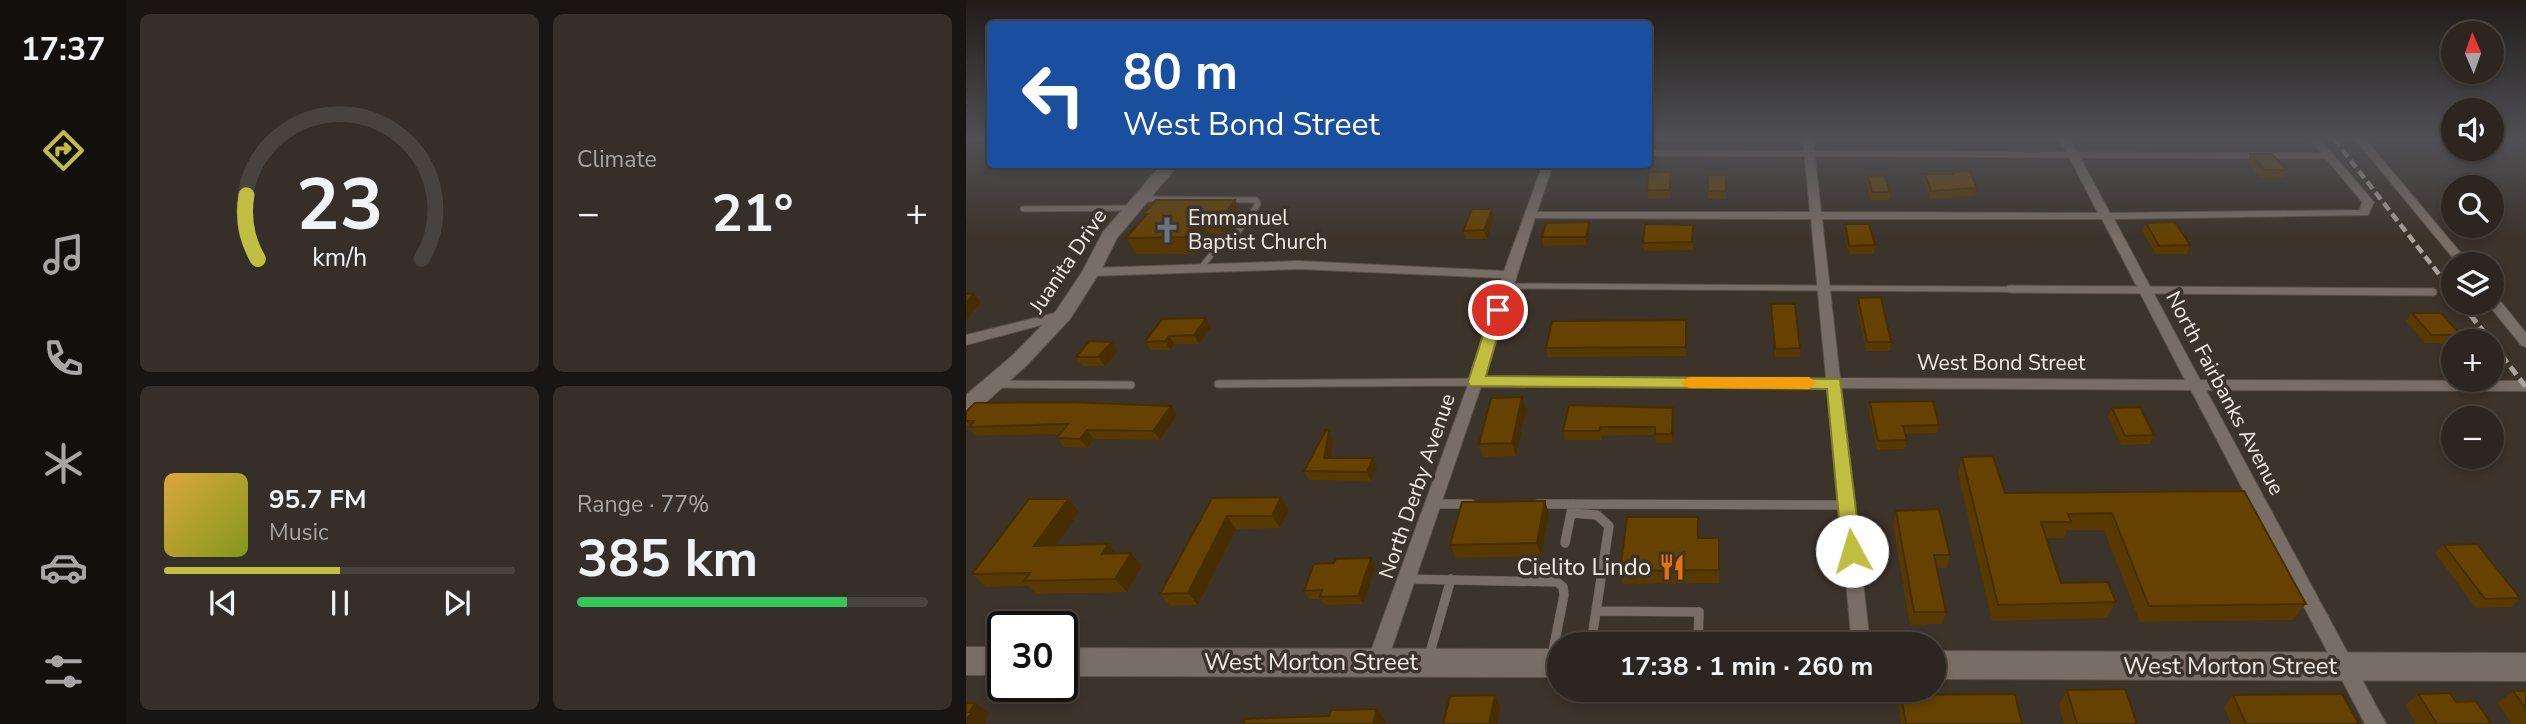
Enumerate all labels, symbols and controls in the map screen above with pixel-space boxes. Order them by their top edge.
north arrow [2441,21,2504,84]
map controls [2441,21,2504,469]
text: 17:37 [21,28,105,71]
text: 80 m [1123,39,1238,106]
icon: left [1008,49,1099,140]
button: sound [2441,98,2504,161]
text: West Bond Street [1123,103,1380,146]
icon: directions [39,126,88,175]
text: Climate [577,144,657,175]
text: 23 [296,155,383,255]
button: search [2441,175,2504,238]
text: 21° [711,178,794,249]
text: − [577,188,600,239]
text: + [905,188,928,239]
street label: Juanita Drive [1022,203,1113,319]
place label: Emmanuel Baptist Church [1188,204,1327,256]
church icon: Emmanuel Baptist Church [1152,215,1182,245]
icon: music [39,230,88,279]
text: km/h [312,241,367,275]
button: layers [2441,252,2504,315]
pin [1468,280,1528,340]
street label: North Fairbanks Avenue [2159,286,2291,500]
icon: arrive [1479,291,1517,329]
button: + [2441,329,2504,392]
icon: phone [39,334,88,383]
street label: West Bond Street [1917,349,2086,377]
street label: North Derby Avenue [1372,390,1462,582]
button: − [2441,406,2504,469]
icon: climate [39,439,88,488]
text: 95.7 FM [269,482,366,517]
text: Range · 77% [577,489,709,520]
position arrow [1815,514,1889,588]
text: Music [269,517,329,548]
text: 385 km [577,523,758,594]
icon: car [39,543,88,592]
place label: Cielito Lindo [1516,551,1651,583]
restaurant icon: Cielito Lindo [1657,552,1687,582]
icon: previous [204,584,242,622]
icon: pause [321,584,359,622]
icon: next [438,584,476,622]
speed limit sign: 30 [987,611,1078,702]
street label: West Morton Street [1204,646,1418,678]
icon: filters [39,647,88,696]
text: 17:38 · 1 min · 260 m [1620,649,1873,684]
street label: West Morton Street [2123,650,2337,682]

